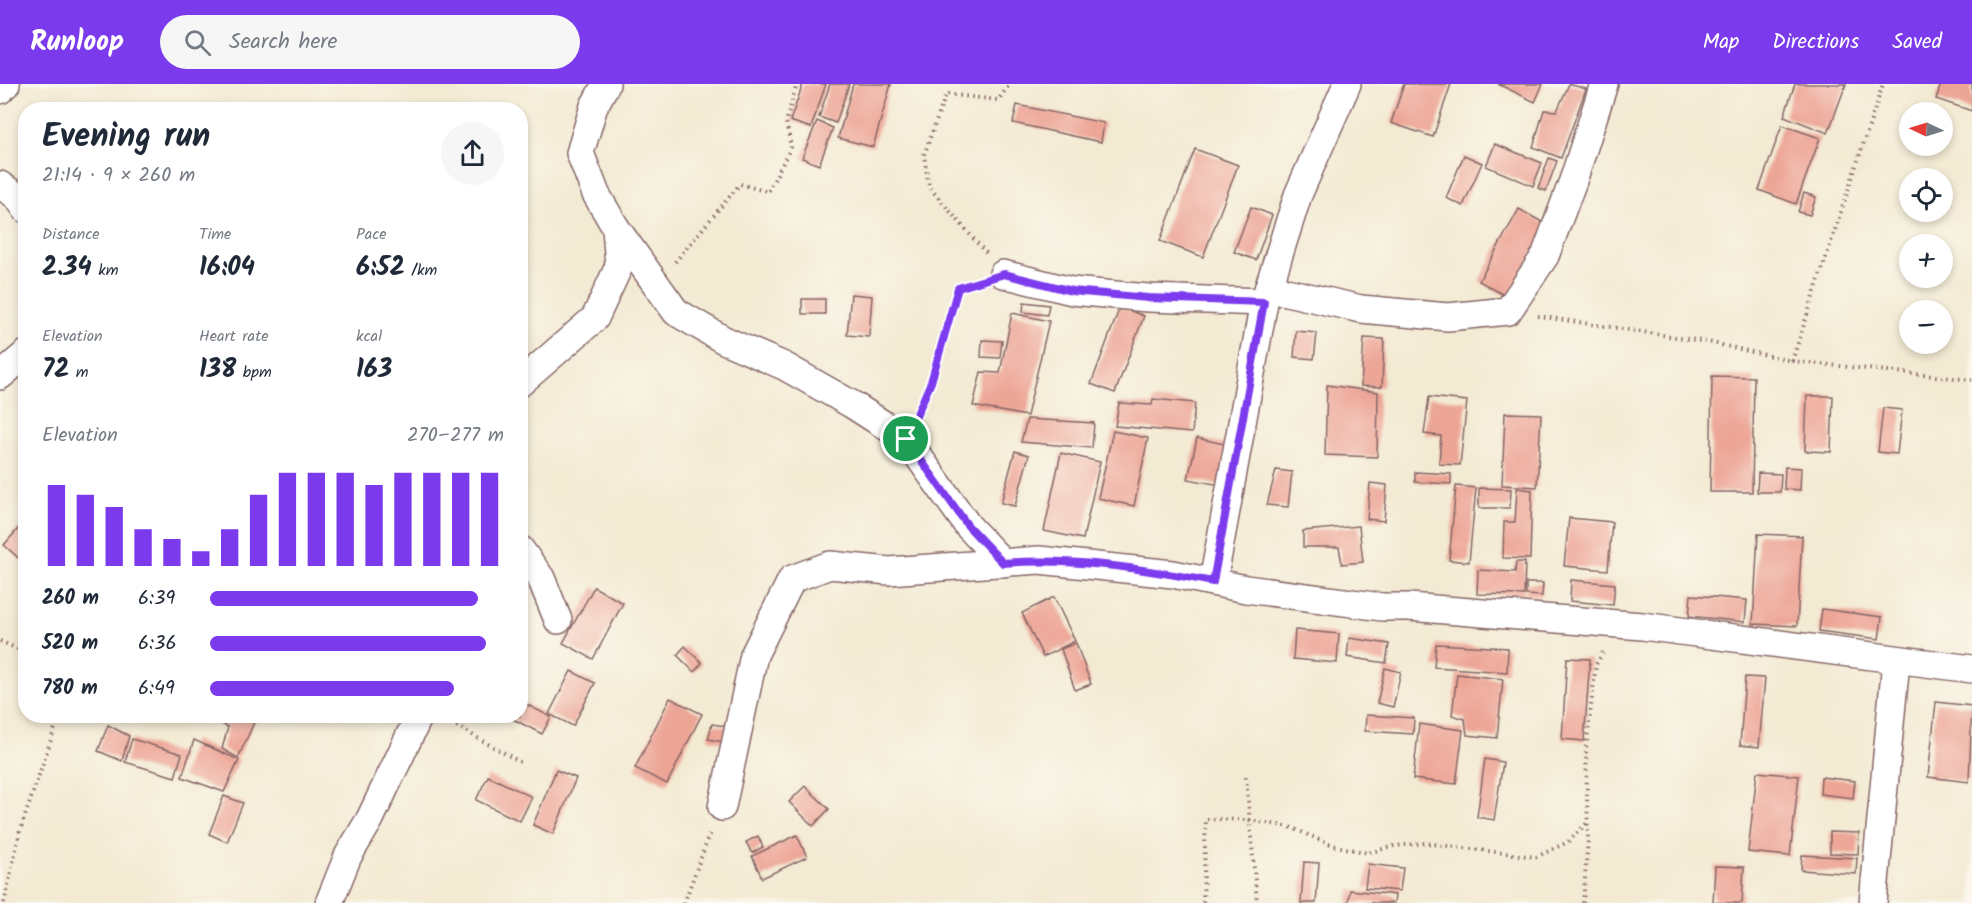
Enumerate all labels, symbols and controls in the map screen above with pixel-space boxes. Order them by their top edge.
search box [160,15,580,69]
text: Runloop [30,20,124,65]
text: Search here [229,25,337,60]
icon: search [181,26,214,59]
text: Map [1703,26,1739,59]
text: Directions [1772,26,1859,59]
text: Saved [1892,26,1942,59]
north arrow [1899,102,1953,156]
map controls [1899,102,1953,354]
text: Evening run [42,111,210,164]
button: share [441,122,504,185]
text: 21:14 · 9 × 260 m [42,160,195,192]
button: locate [1899,168,1953,222]
text: Distance [42,222,100,247]
text: Time [199,222,231,247]
text: Pace [356,222,387,247]
button: + [1899,234,1953,288]
text: 2.34 [42,247,92,289]
text: 16:04 [199,247,255,289]
text: 6:52 [356,247,405,289]
text: km [92,258,118,283]
text: /km [405,258,437,283]
button: − [1899,300,1953,354]
text: Elevation [42,324,103,349]
text: Heart rate [199,324,269,349]
text: kcal [356,324,382,349]
text: 72 [42,349,69,391]
text: 138 [199,349,236,391]
text: 163 [356,349,392,391]
text: m [69,360,89,385]
text: bpm [236,360,272,385]
pin [880,413,931,464]
text: Elevation [42,420,118,452]
text: 270–277 m [407,420,504,452]
icon: arrive [889,422,922,455]
text: 260 m [42,583,99,615]
text: 6:39 [138,583,175,615]
text: 520 m [42,628,98,660]
text: 6:36 [138,628,177,660]
text: 780 m [42,673,98,705]
text: 6:49 [138,673,175,705]

